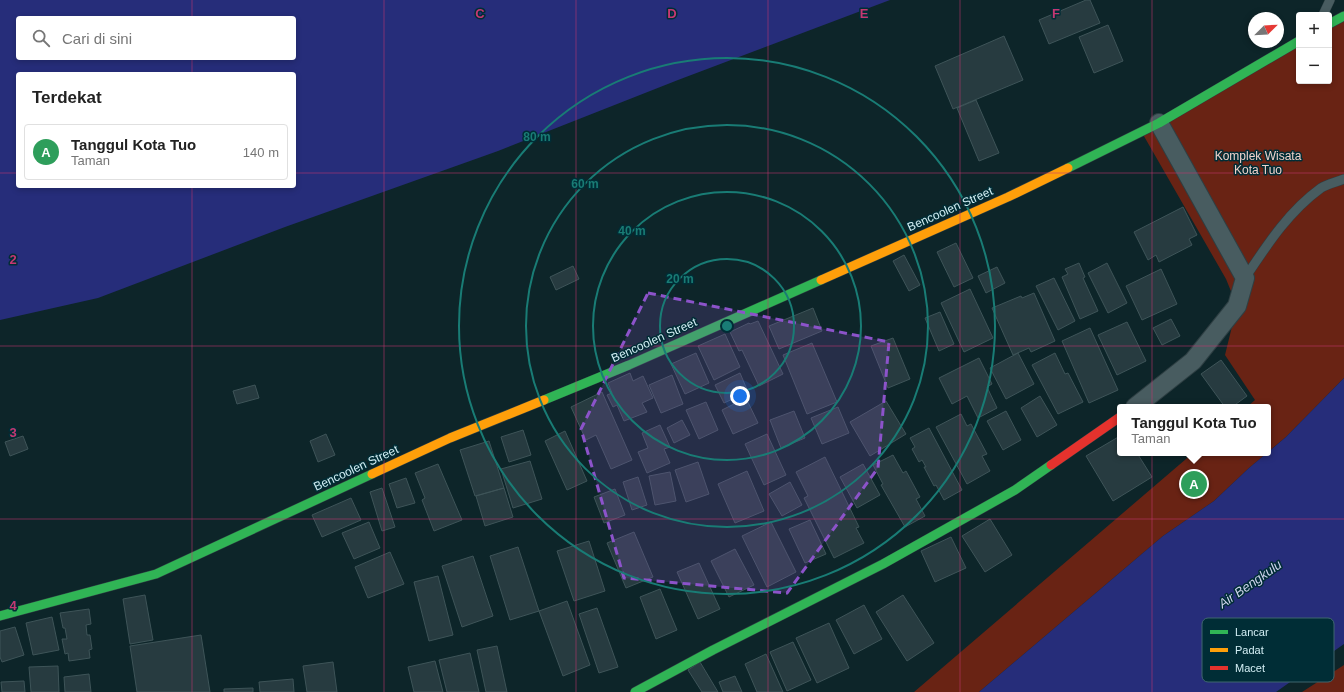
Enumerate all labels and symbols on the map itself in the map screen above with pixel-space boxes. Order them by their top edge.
text: C [475,6,485,21]
text: D [667,6,677,21]
text: E [860,6,869,21]
text: F [1052,6,1060,21]
north arrow [1248,12,1284,48]
text: 80 m [523,130,551,144]
park label: Komplek Wisata Kota Tuo [1215,149,1302,177]
text: 60 m [571,177,599,191]
street label: Bencoolen Street [905,184,996,234]
text: 40 m [618,224,646,238]
text: 2 [9,252,17,267]
text: 20 m [666,272,694,286]
street label: Bencoolen Street [609,315,700,365]
centre of rings [720,319,734,333]
your location [730,386,750,406]
text: 3 [9,425,17,440]
street label: Bencoolen Street [311,442,401,494]
pin: A [1181,469,1207,499]
water label: Air Bengkulu [1215,557,1284,612]
text: 4 [9,598,17,613]
legend [1202,618,1334,682]
text: Lancar [1235,626,1269,638]
text: Padat [1235,644,1264,656]
text: Macet [1235,662,1265,674]

